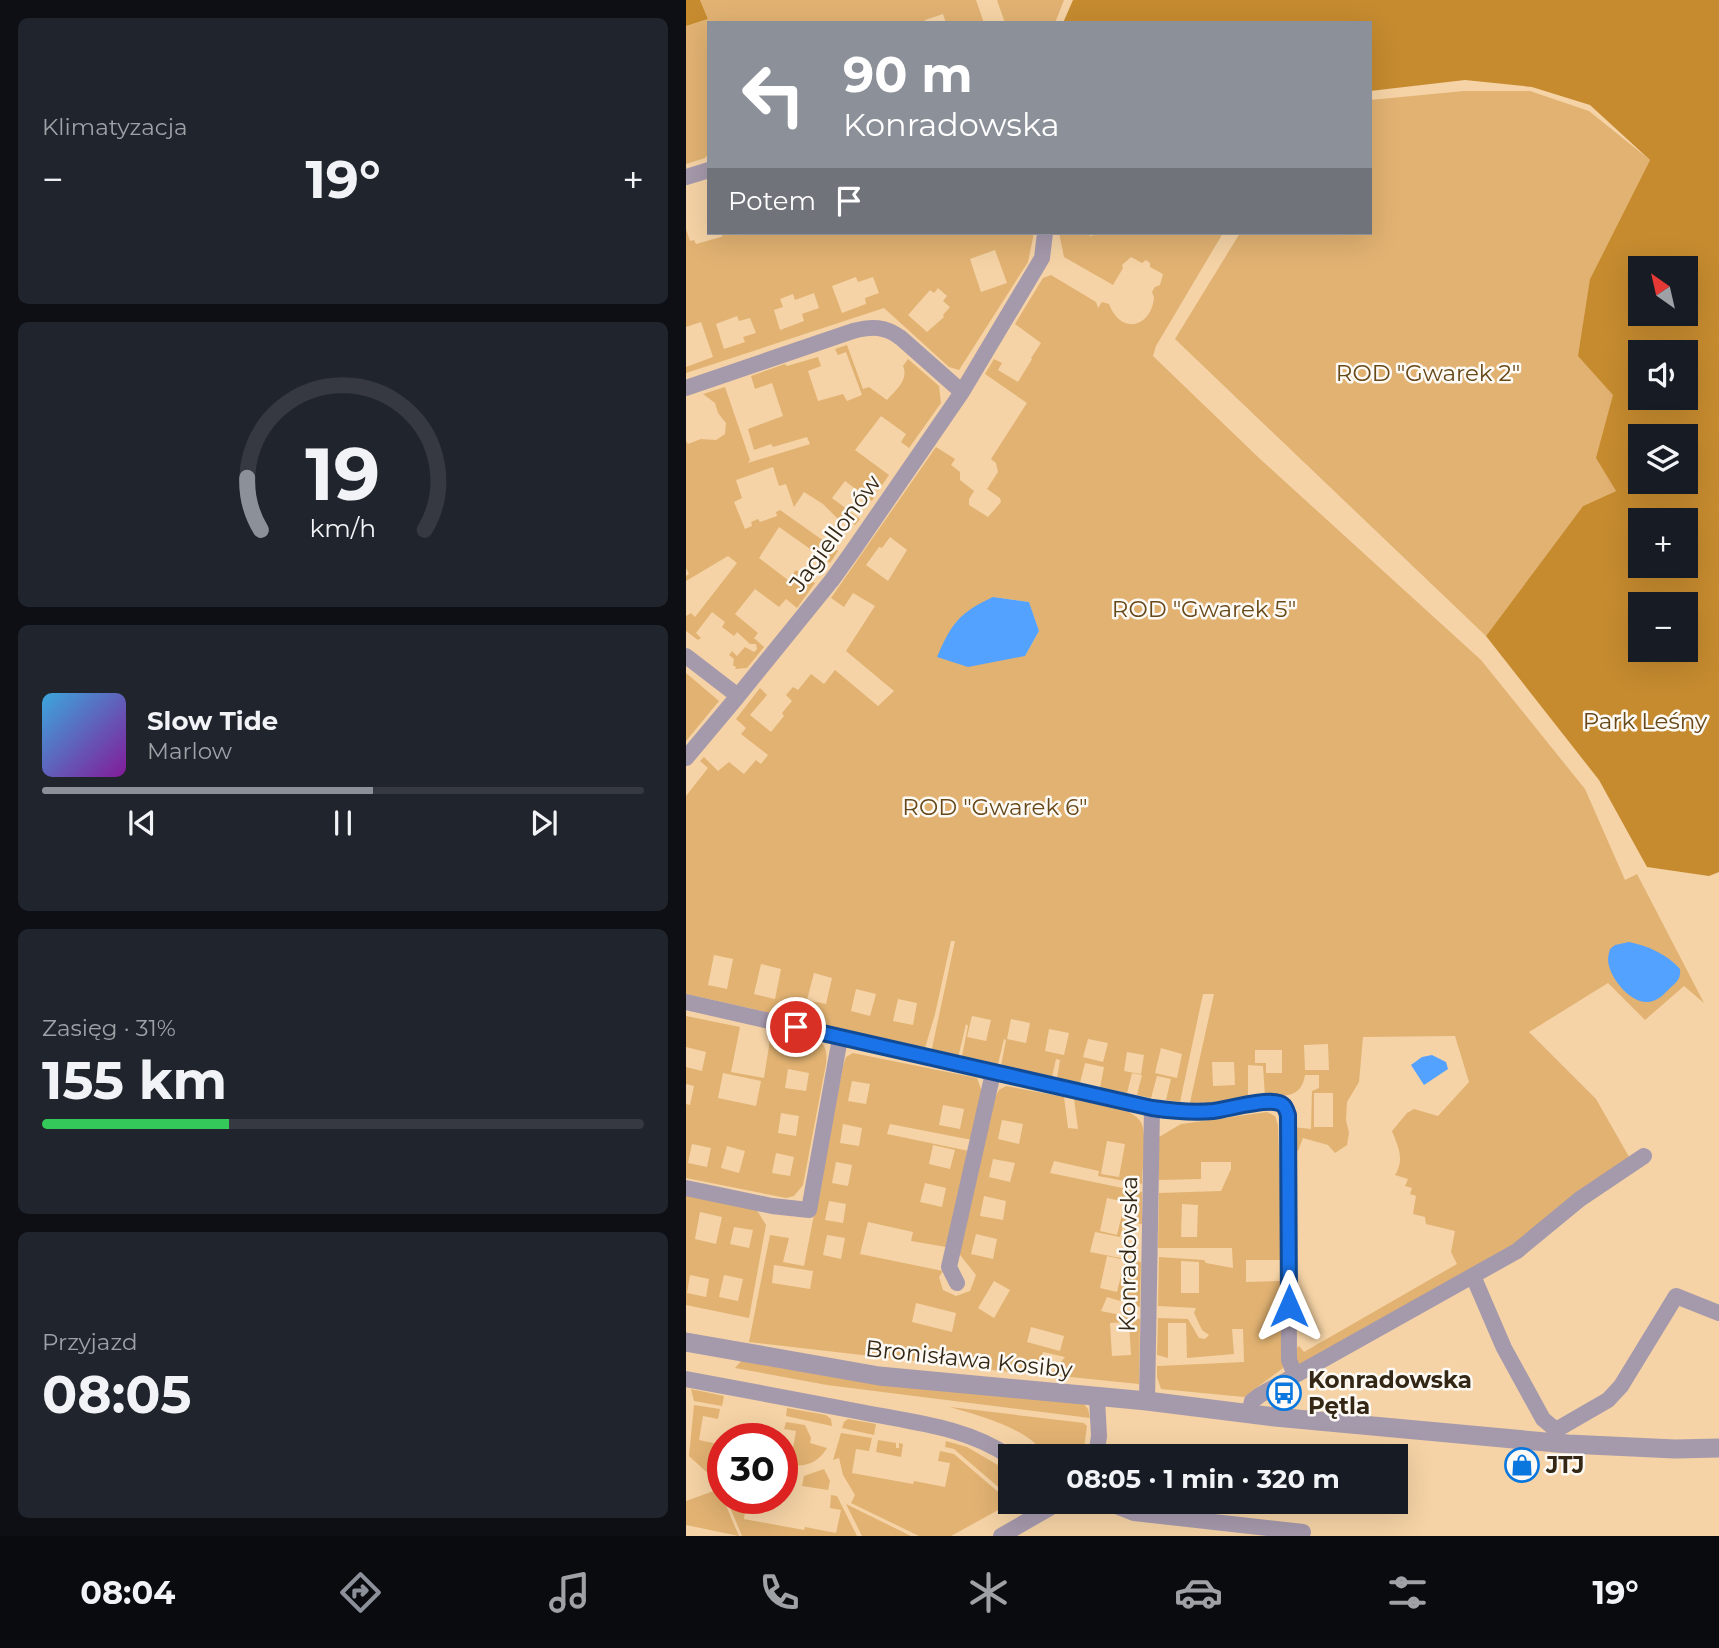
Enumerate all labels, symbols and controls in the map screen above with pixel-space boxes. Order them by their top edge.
text: 90 m [843,45,973,104]
icon: left [728,49,819,140]
text: Konradowska [843,105,1060,144]
text: Klimatyzacja [42,113,188,141]
text: 19° [305,148,381,211]
text: − [42,156,64,203]
text: + [622,156,644,203]
icon: arrive [830,182,868,220]
text: Potem [728,185,816,217]
north arrow [1628,256,1698,326]
map controls [1628,256,1698,662]
button: sound [1628,340,1698,410]
park label: ROD "Gwarek 2" [1336,359,1520,387]
button: layers [1628,424,1698,494]
text: 19 [306,431,380,519]
street label: Jagiellonów [783,468,887,598]
button: + [1628,508,1698,578]
text: km/h [310,513,376,543]
button: − [1628,592,1698,662]
park label: ROD "Gwarek 5" [1112,595,1296,623]
text: Slow Tide [147,705,278,737]
park label: Park Leśny [1583,707,1708,735]
text: Marlow [147,737,232,765]
park label: ROD "Gwarek 6" [902,793,1088,821]
icon: previous [123,804,161,842]
icon: pause [324,804,362,842]
icon: next [525,804,563,842]
pin [766,997,826,1057]
icon: arrive [777,1008,815,1046]
text: Zasięg · 31% [42,1014,176,1042]
text: 155 km [42,1049,227,1112]
street label: Konradowska [1113,1176,1143,1332]
position arrow [1252,1269,1326,1343]
text: Przyjazd [42,1328,138,1356]
street label: Bronisława Kosiby [864,1334,1074,1384]
text: 08:05 [42,1363,192,1426]
place label: Konradowska Pętla [1308,1366,1472,1420]
bus stop icon: Konradowska Pętla [1265,1374,1303,1412]
speed limit sign: 30 [707,1423,798,1514]
shop icon: JTJ [1503,1446,1541,1484]
place label: JTJ [1545,1451,1585,1479]
text: 08:05 · 1 min · 320 m [1066,1463,1340,1495]
icon: directions [336,1568,385,1617]
icon: music [545,1568,594,1617]
icon: phone [755,1568,804,1617]
icon: climate [964,1568,1013,1617]
icon: car [1174,1568,1223,1617]
icon: filters [1383,1568,1432,1617]
text: 08:04 [80,1573,175,1612]
text: 19° [1592,1573,1639,1612]

